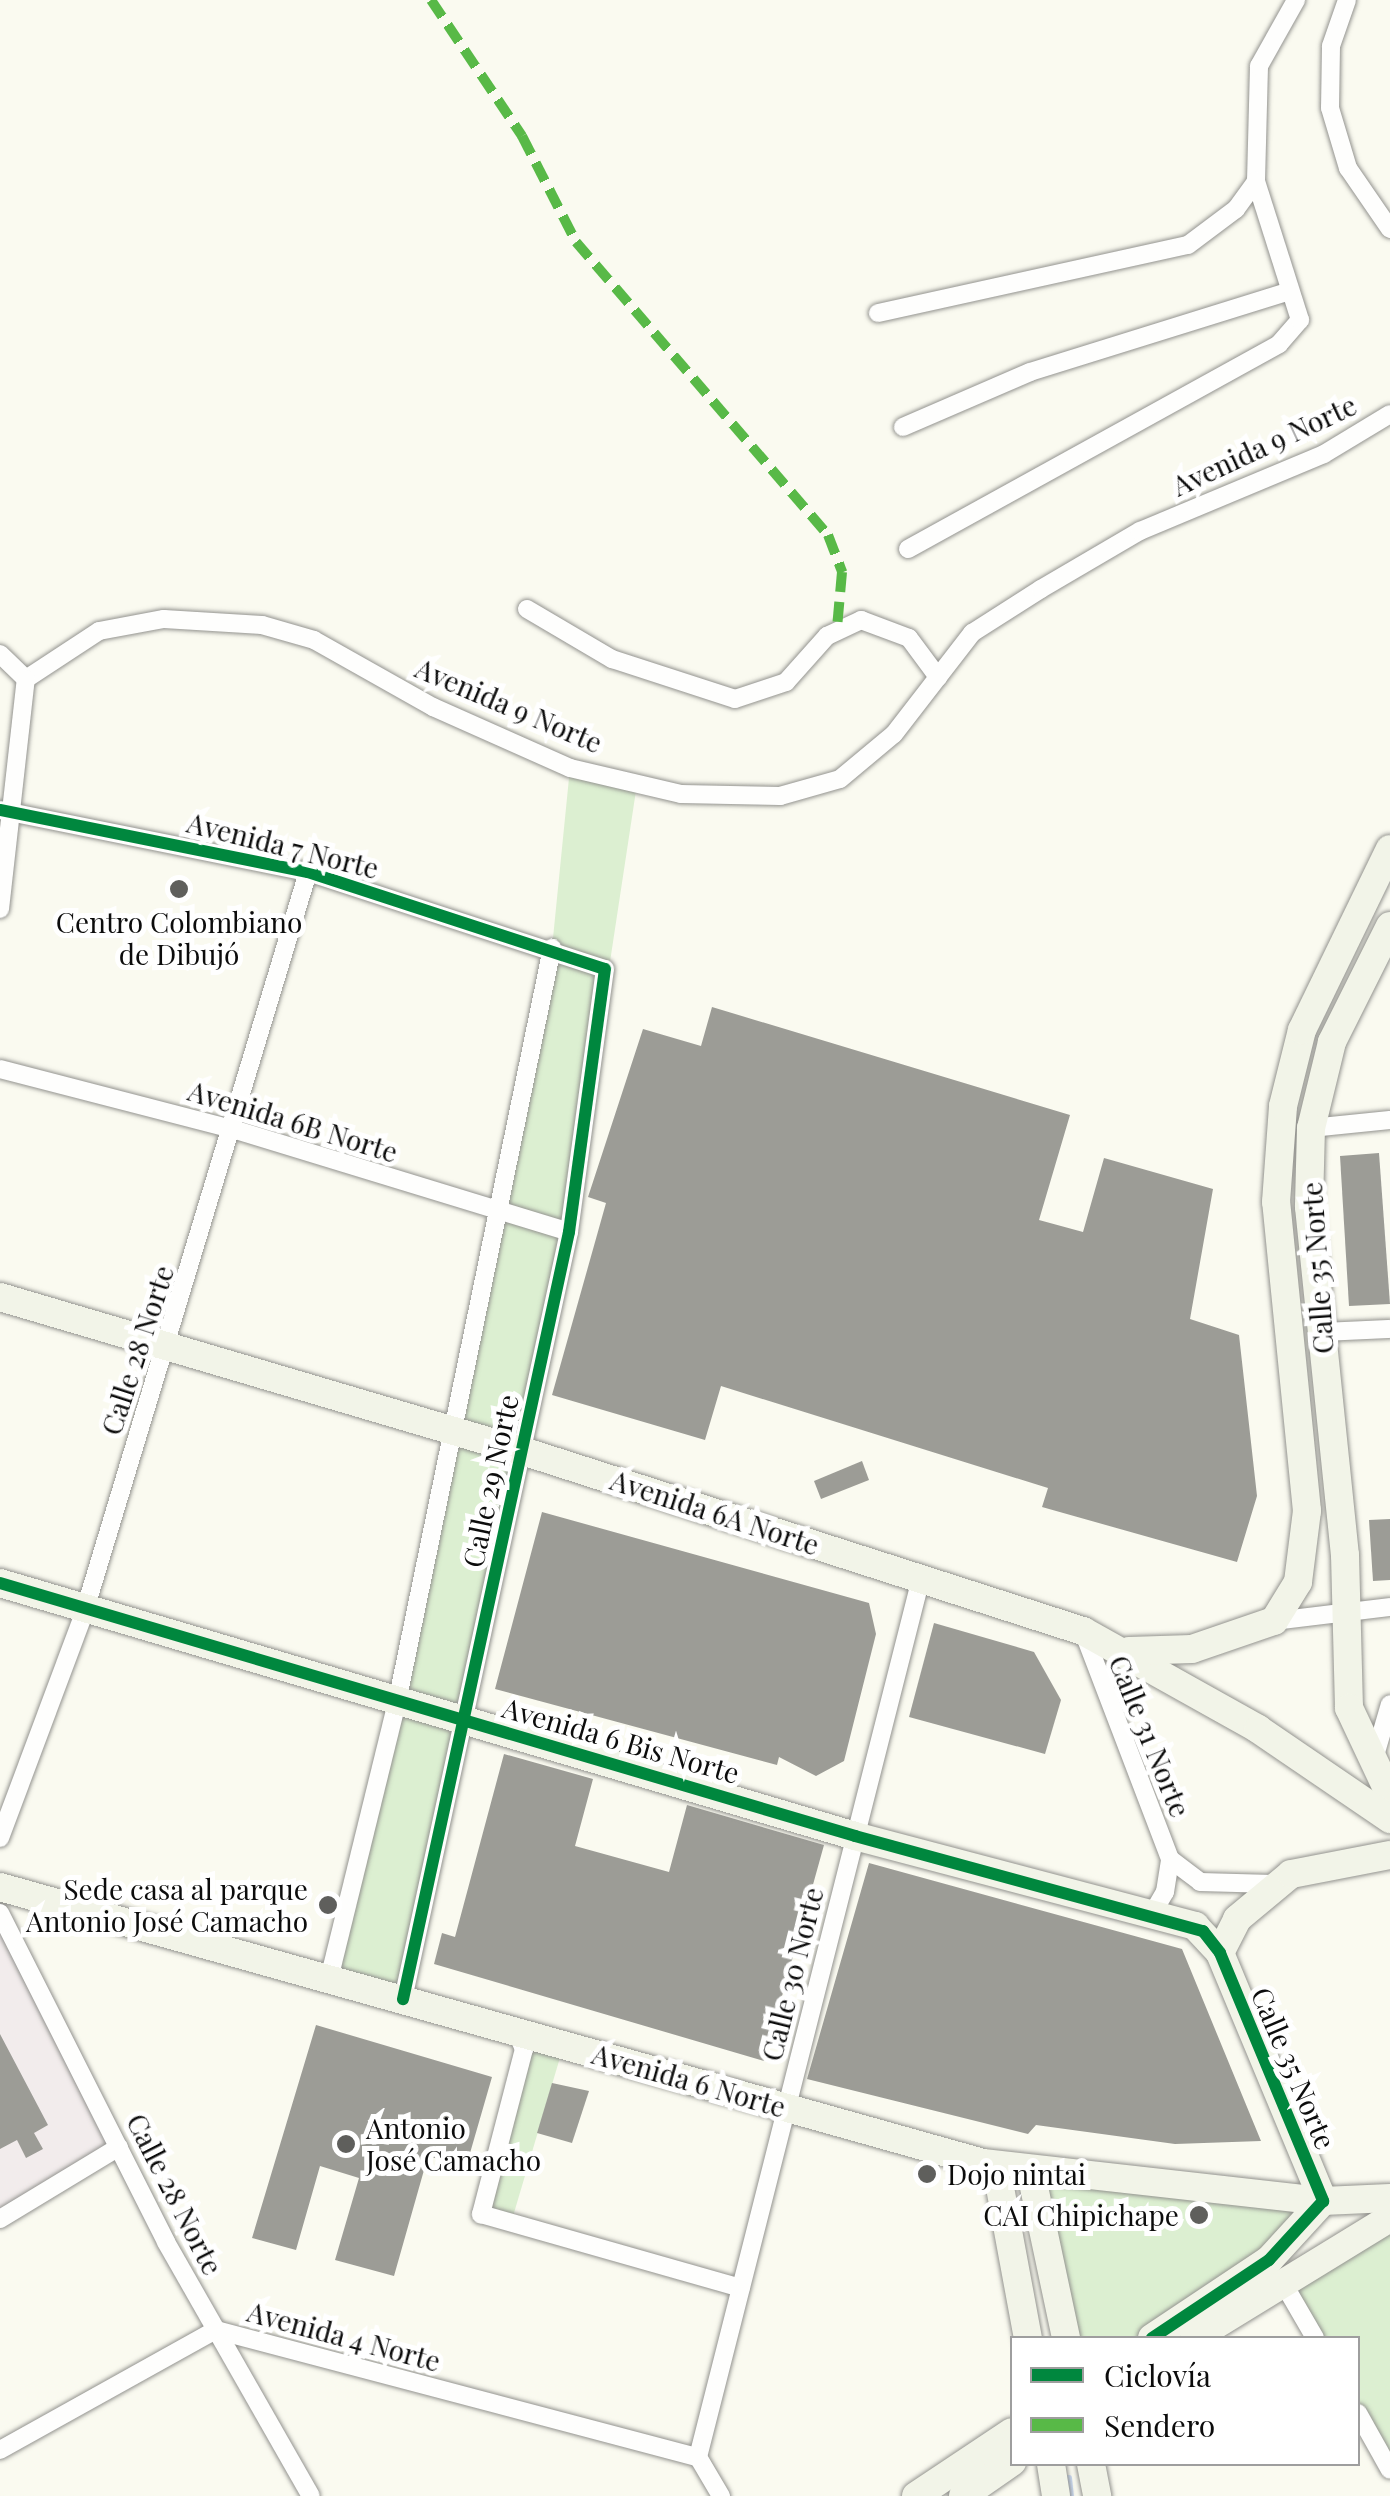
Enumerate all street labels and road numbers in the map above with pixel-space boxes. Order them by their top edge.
street label: Avenida 9 Norte [1166,388,1362,502]
street label: Avenida 9 Norte [411,651,607,759]
street label: Avenida 7 Norte [183,805,383,885]
street label: Avenida 6B Norte [184,1073,402,1169]
street label: Calle 35 Norte [1294,1181,1340,1355]
street label: Calle 28 Norte [94,1261,180,1439]
street label: Calle 29 Norte [455,1391,525,1571]
street label: Avenida 6A Norte [606,1462,824,1562]
street label: Calle 31 Norte [1102,1650,1198,1822]
street label: Avenida 6 Bis Norte [499,1690,743,1790]
street label: Calle 30 Norte [754,1884,830,2064]
street label: Calle 35 Norte [1245,1982,1343,2154]
street label: Avenida 6 Norte [588,2036,790,2124]
street label: Calle 28 Norte [120,2108,230,2280]
street label: Avenida 4 Norte [243,2294,445,2378]

